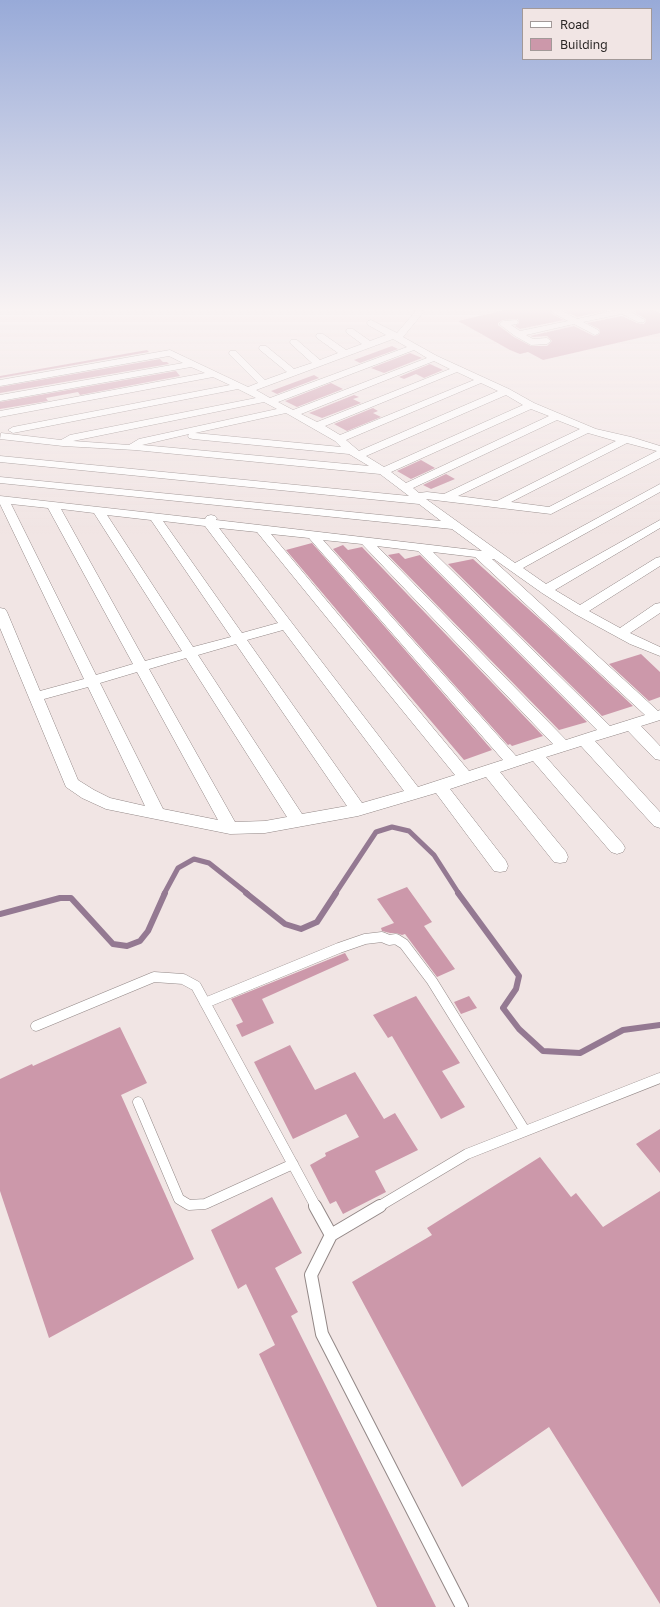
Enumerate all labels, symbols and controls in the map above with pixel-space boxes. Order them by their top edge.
legend [522,8,652,60]
text: Road [560,17,589,32]
text: Building [560,37,608,52]

